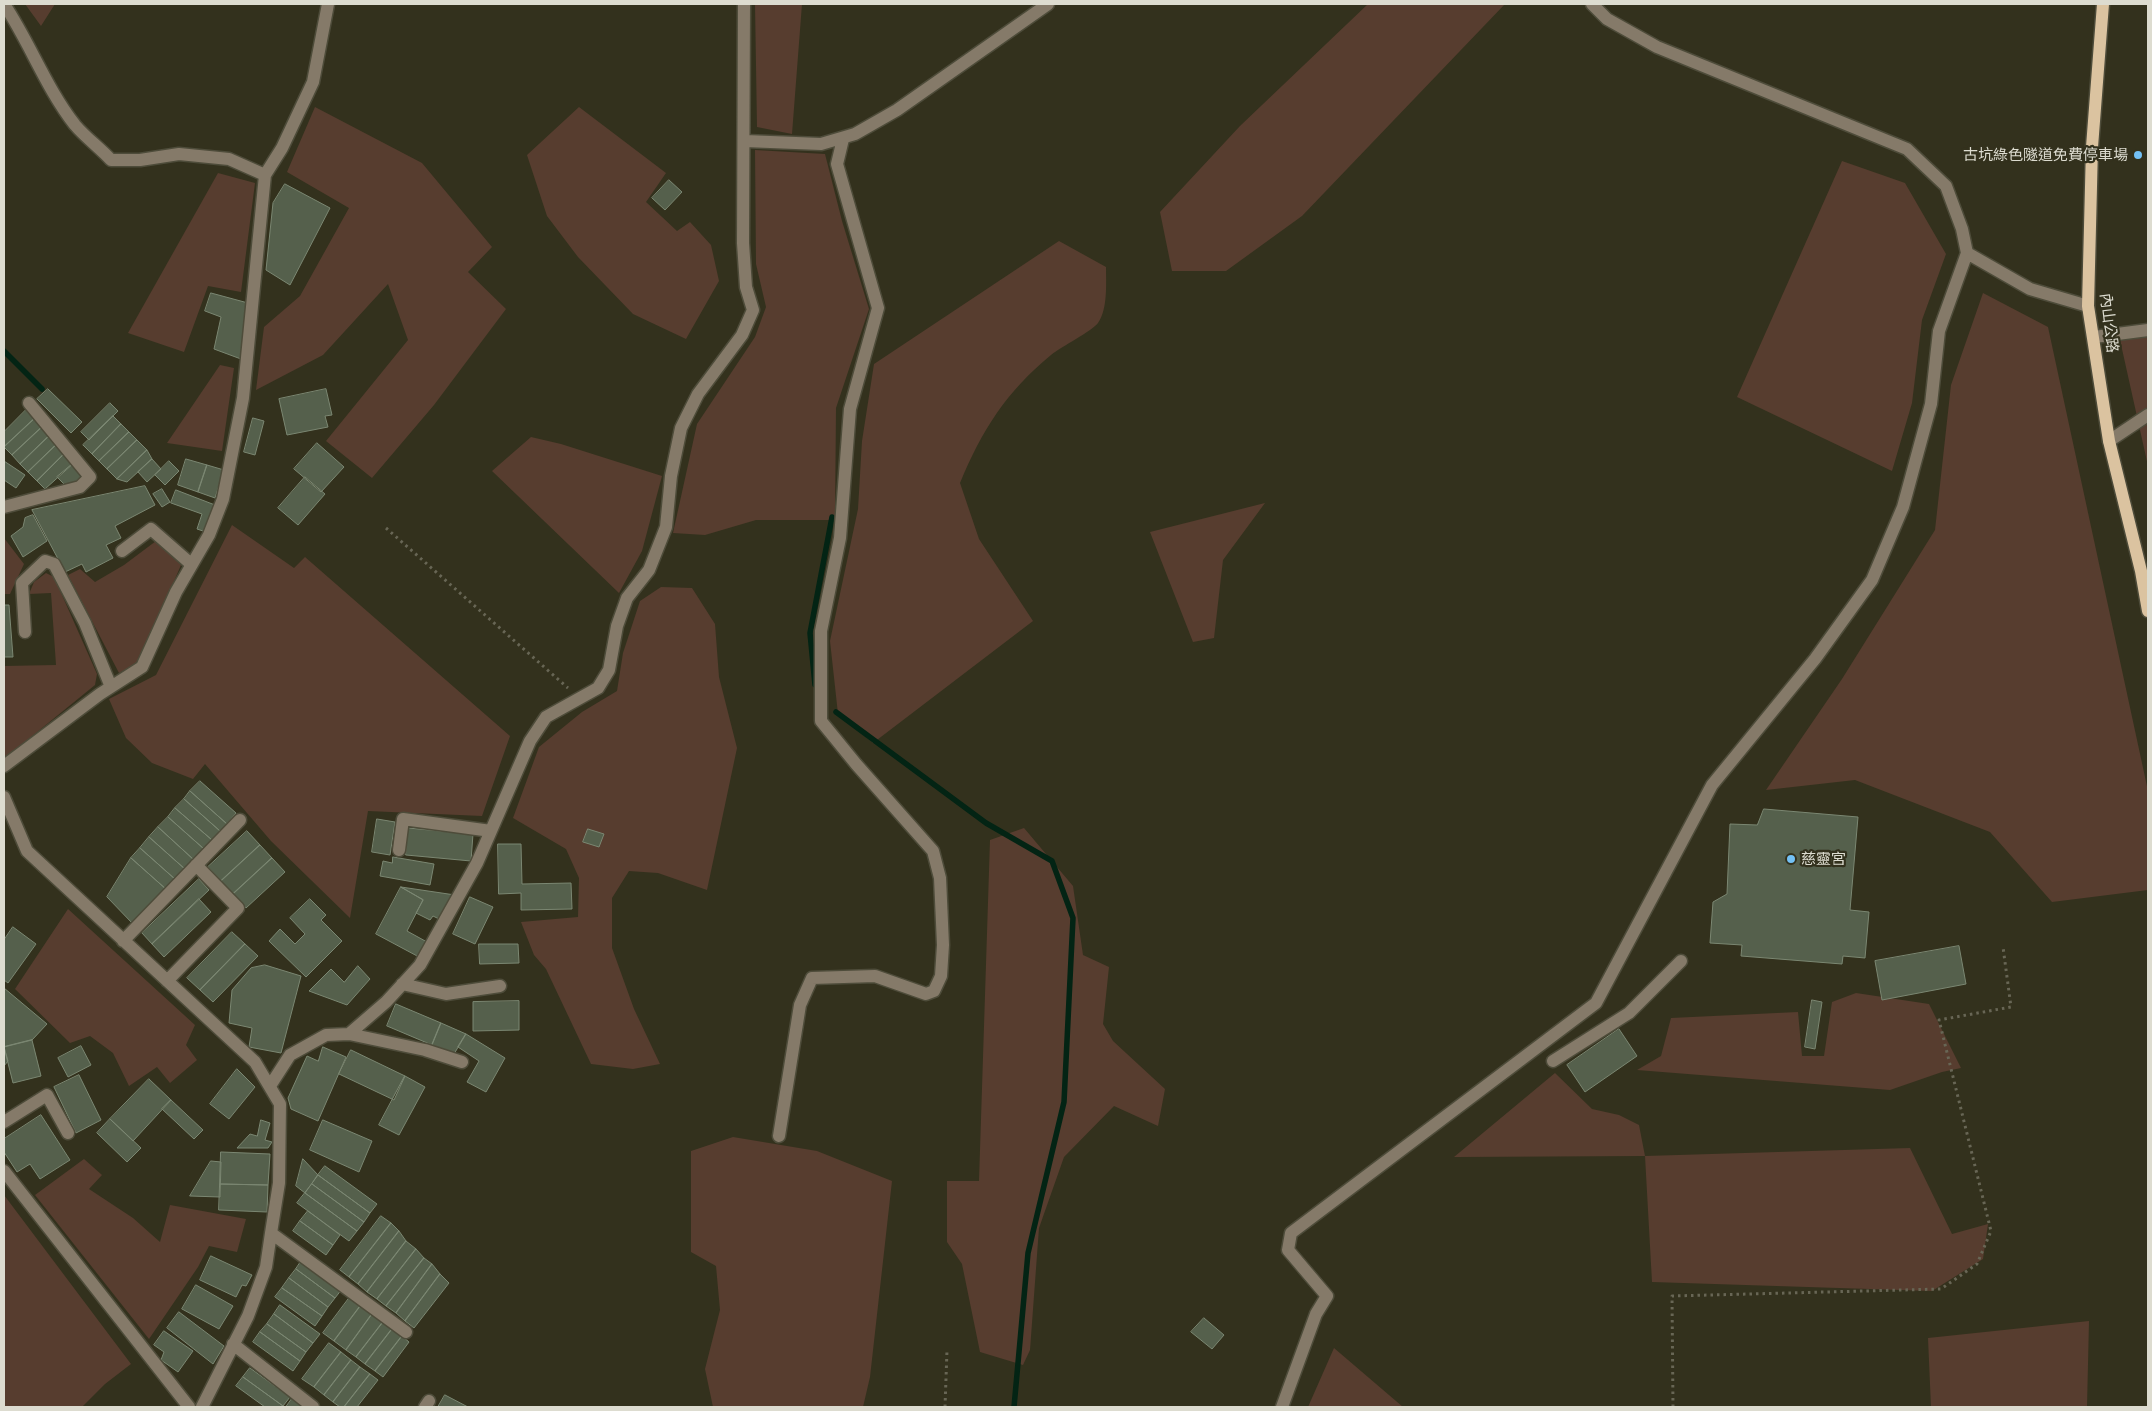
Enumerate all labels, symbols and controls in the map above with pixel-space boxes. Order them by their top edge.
place label: 古坑綠色隧道免費停車場 [1963,146,2128,164]
marker: 古坑綠色隧道免費停車場 [2132,149,2144,161]
street label: 內山公路 [2096,292,2122,354]
place label: 慈靈宮 [1801,850,1846,868]
marker: 慈靈宮 [1785,853,1797,865]

